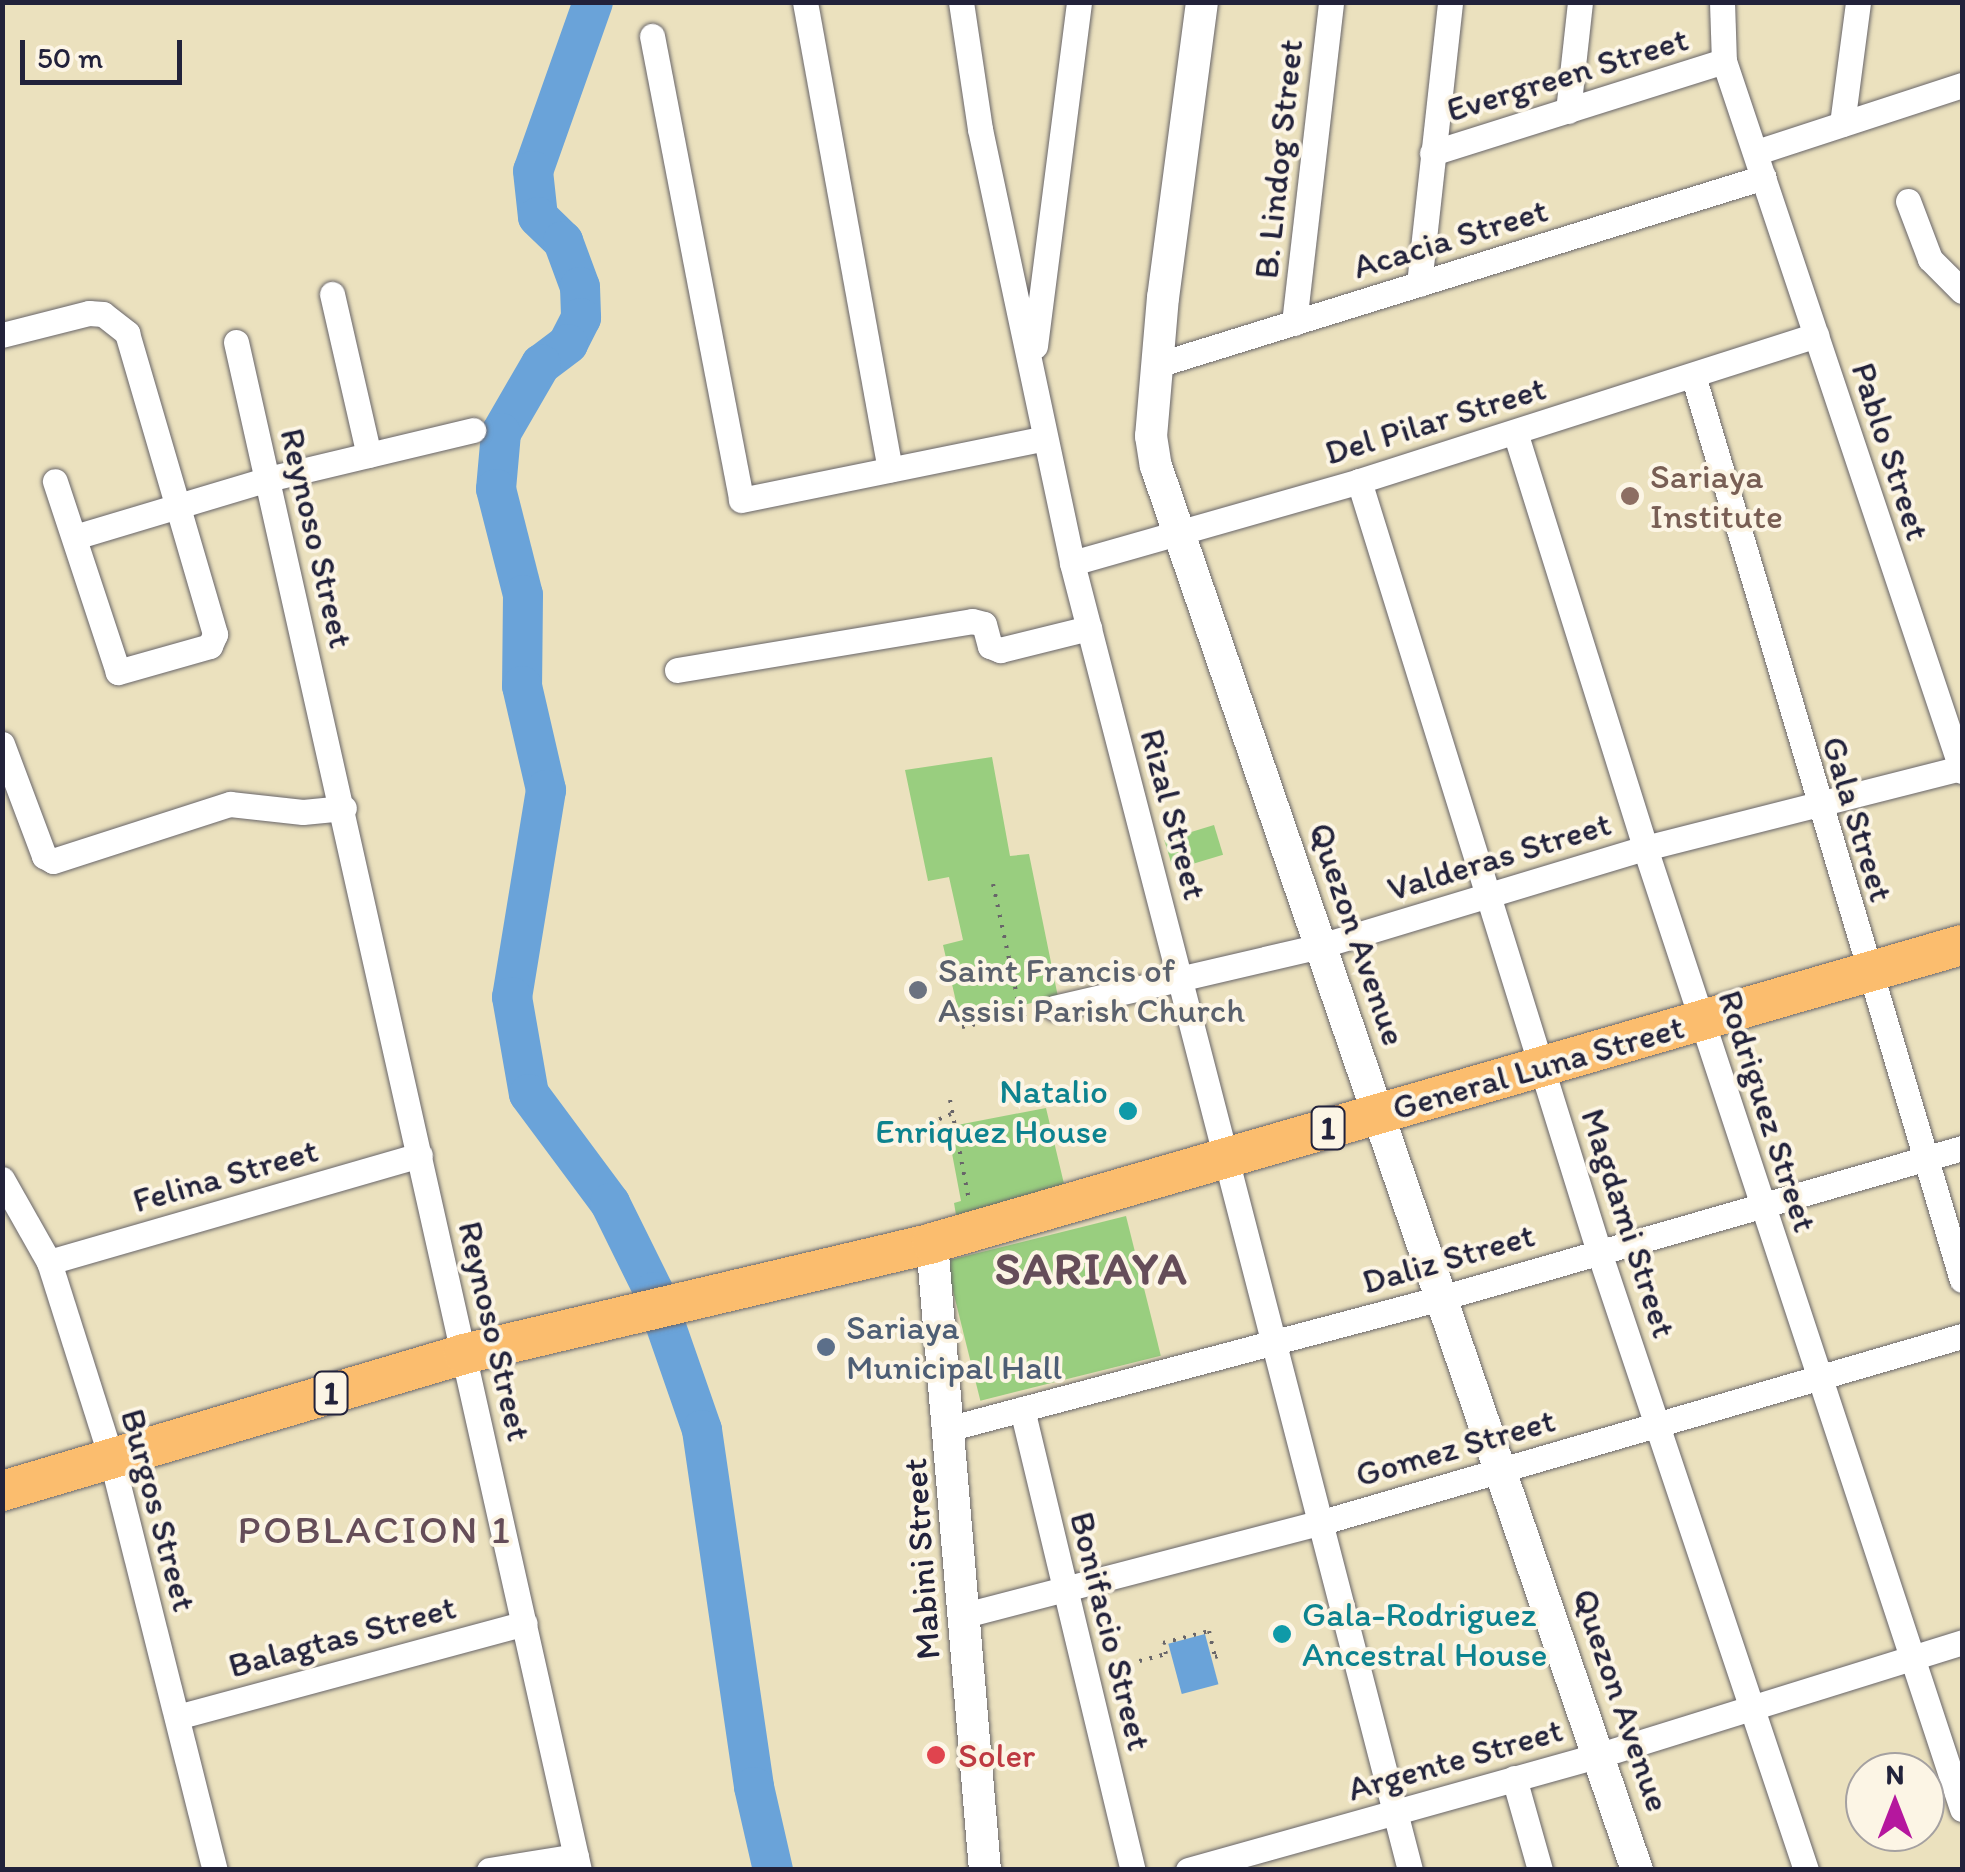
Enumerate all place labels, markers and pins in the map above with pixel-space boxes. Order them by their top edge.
place label: Sariaya Institute [1650,455,1783,537]
marker: Sariaya Institute [1619,485,1641,507]
place label: Saint Francis of Assisi Parish Church [938,949,1244,1031]
marker: Saint Francis of Assisi Parish Church [907,979,929,1001]
place label: Natalio Enriquez House [875,1070,1108,1152]
marker: Natalio Enriquez House [1117,1100,1139,1122]
place label: Sariaya Municipal Hall [846,1306,1063,1388]
marker: Sariaya Municipal Hall [815,1336,837,1358]
place label: Gala-Rodriguez Ancestral House [1302,1593,1548,1675]
marker: Gala-Rodriguez Ancestral House [1271,1623,1293,1645]
place label: Soler [958,1734,1035,1776]
marker: Soler [923,1742,949,1768]

